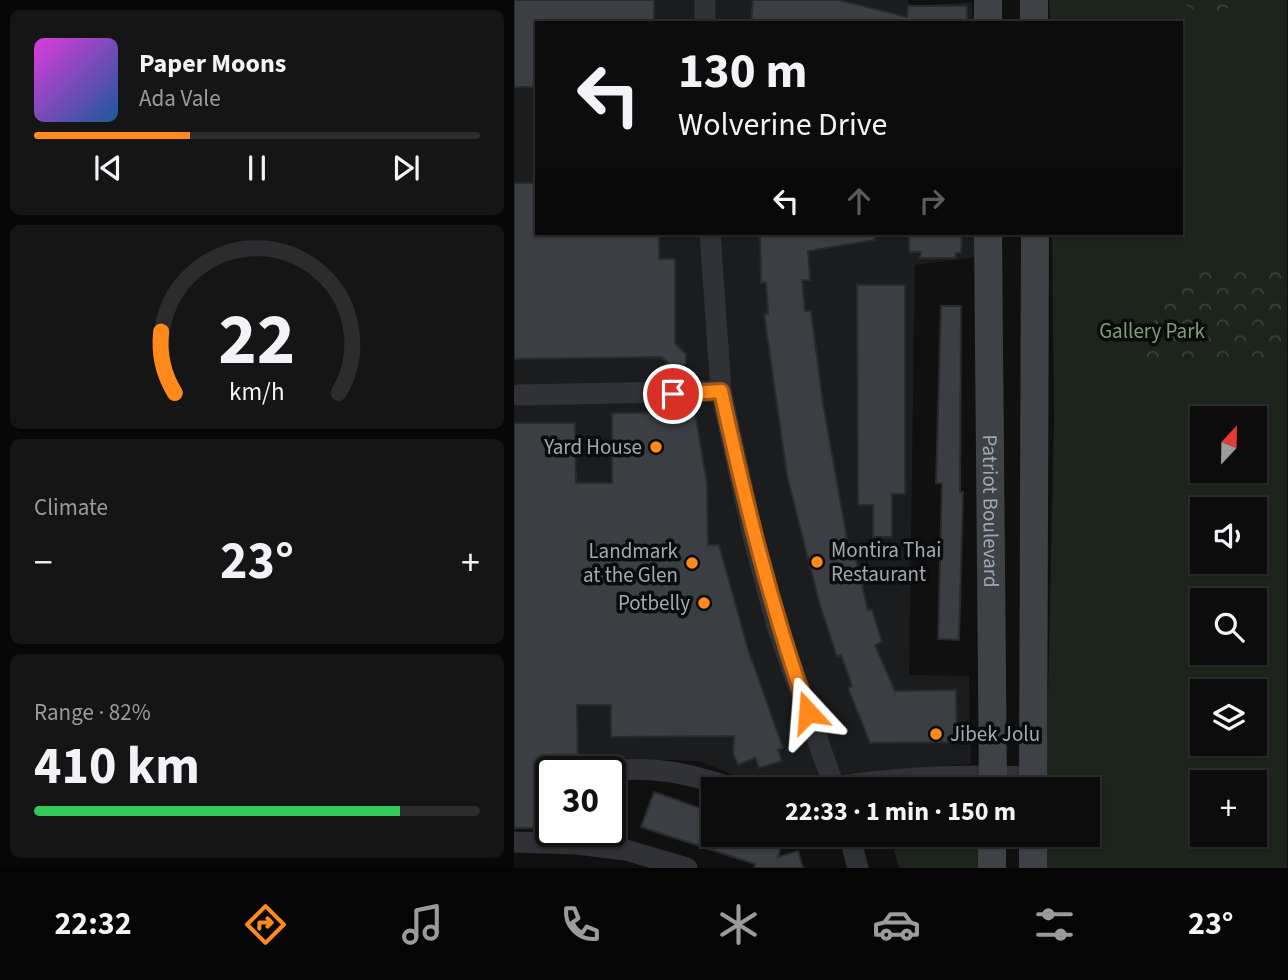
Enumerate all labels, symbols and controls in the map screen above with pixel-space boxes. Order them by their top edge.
text: 130 m [678,37,807,107]
text: Paper Moons [139,45,286,82]
icon: left [563,49,654,140]
text: Ada Vale [139,82,221,115]
text: Wolverine Drive [678,102,887,148]
icon: previous [89,149,127,187]
icon: pause [238,149,276,187]
icon: next [387,149,425,187]
icon: left [767,182,805,220]
icon: ahead [840,182,878,220]
icon: right [913,182,951,220]
text: 22 [219,288,295,392]
park label: Gallery Park [1099,316,1205,346]
pin [643,364,703,424]
text: km/h [229,374,285,410]
icon: arrive [654,375,692,413]
north arrow [1190,406,1266,483]
map controls [1190,406,1267,847]
place label: Yard House [543,432,642,462]
street label: Patriot Boulevard [975,434,1006,588]
marker: Yard House [648,439,664,455]
text: Climate [34,491,108,524]
button: sound [1190,497,1267,574]
text: 23° [220,525,294,599]
place label: Montira Thai Restaurant [831,535,941,589]
text: − [34,536,53,590]
text: + [461,536,480,590]
place label: Landmark at the Glen [583,536,679,590]
marker: Montira Thai Restaurant [809,554,825,570]
marker: Landmark at the Glen [684,555,700,571]
place label: Potbelly [618,588,690,618]
button: search [1190,588,1267,665]
marker: Potbelly [696,595,712,611]
position arrow [771,675,845,749]
button: layers [1190,679,1267,756]
text: Range · 82% [34,696,151,729]
place label: Jibek Jolu [950,719,1040,749]
marker: Jibek Jolu [928,726,944,742]
text: 410 km [34,730,200,804]
speed limit sign: 30 [535,756,626,847]
button: + [1190,770,1267,847]
text: 22:33 · 1 min · 150 m [785,793,1016,830]
icon: directions [241,900,290,949]
icon: music [398,900,447,949]
icon: phone [556,900,605,949]
icon: climate [714,900,763,949]
icon: car [872,900,921,949]
icon: filters [1030,900,1079,949]
text: 22:32 [54,901,132,947]
text: 23° [1188,901,1233,947]

